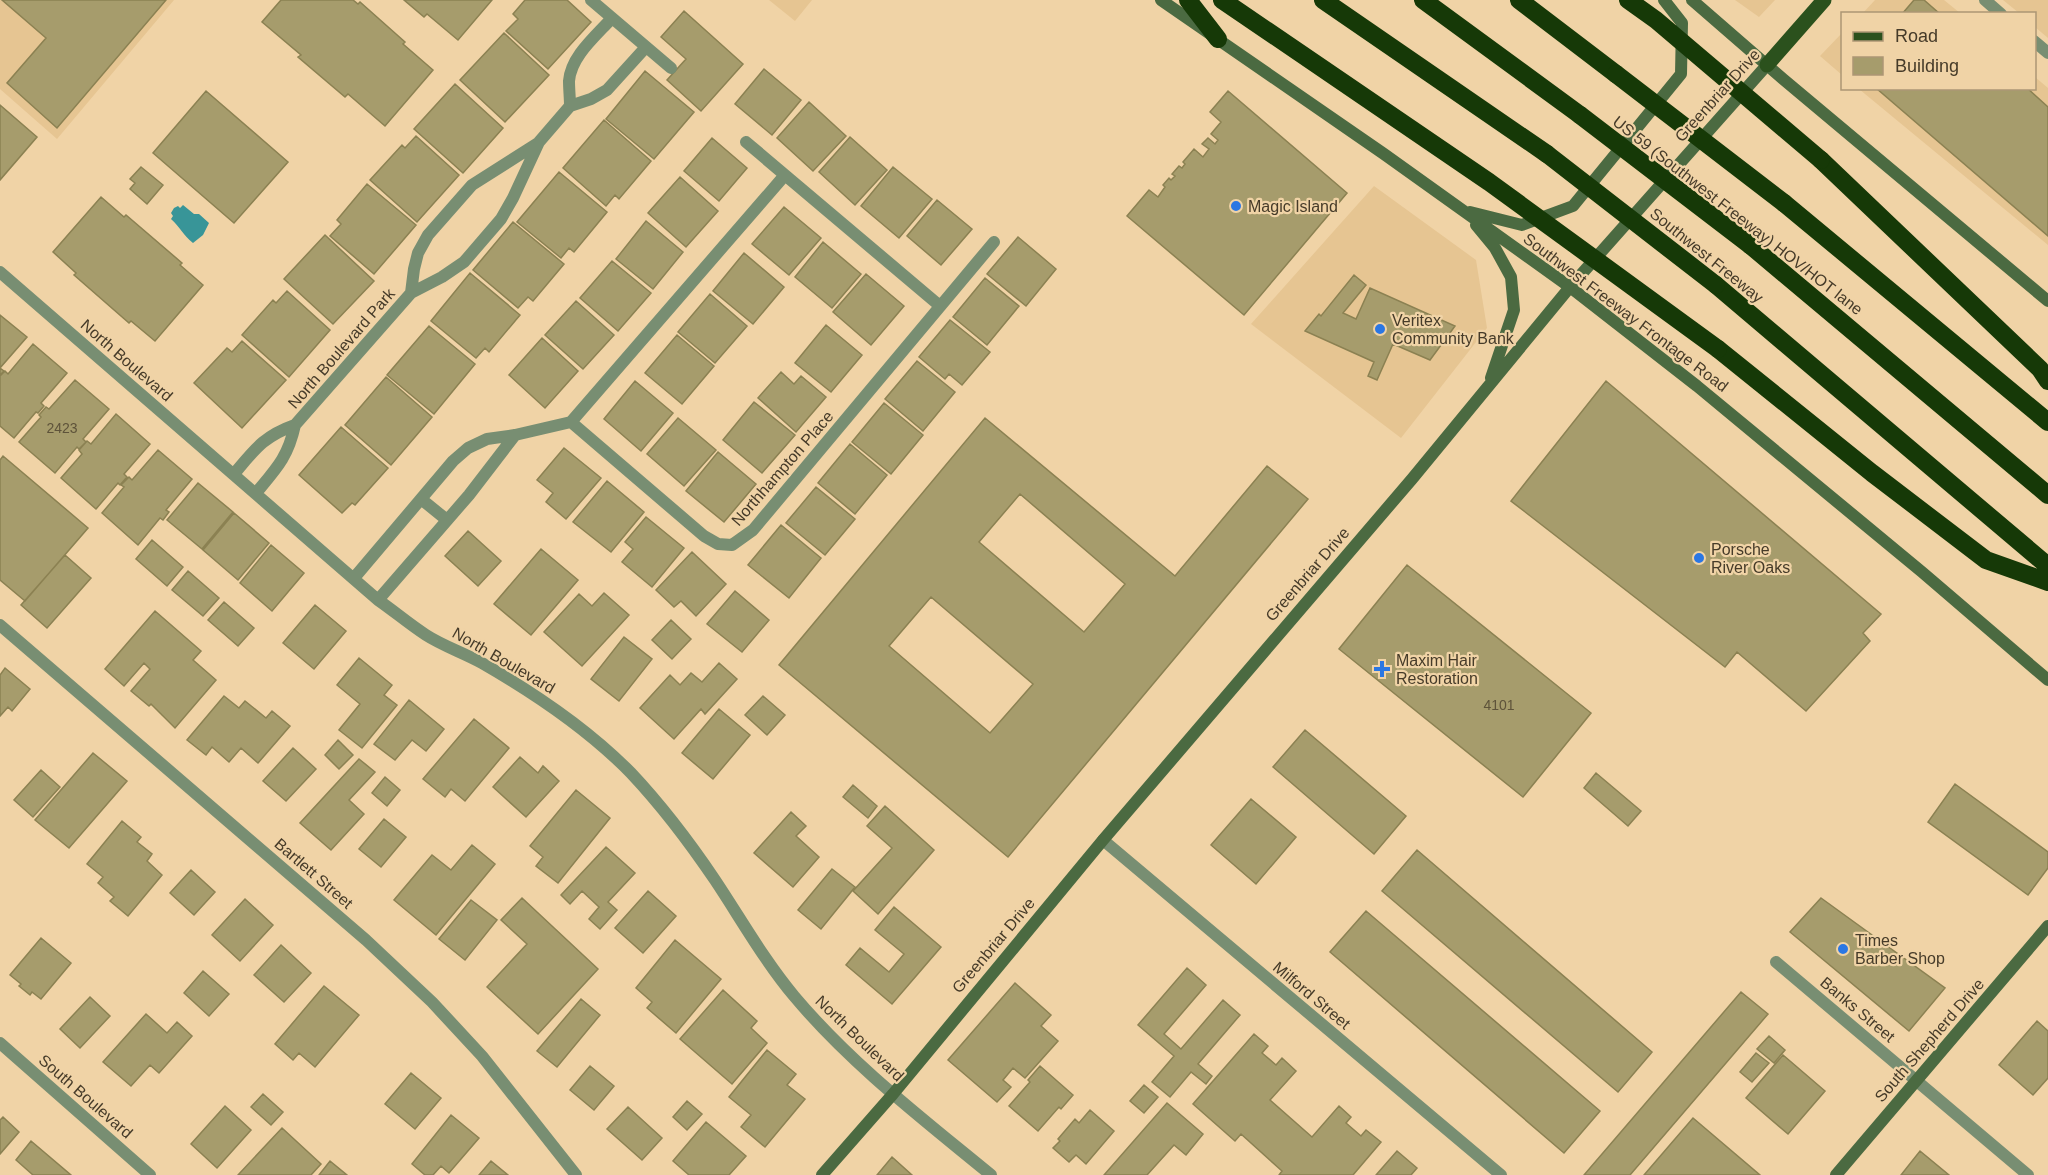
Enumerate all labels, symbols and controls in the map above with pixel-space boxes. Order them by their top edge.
legend [1841,12,2036,90]
text: Road [1895,26,1938,46]
street label: Greenbriar Drive [1671,46,1763,145]
text: Building [1895,56,1959,76]
street label: US 59 (Southwest Freeway) HOV/HOT lane [1609,111,1867,319]
place label: Magic Island [1248,198,1338,215]
marker: Magic Island [1229,199,1243,213]
street label: Southwest Freeway [1646,203,1768,307]
street label: Southwest Freeway Frontage Road [1520,230,1731,395]
street label: North Boulevard Park [285,284,399,412]
place label: Veritex Community Bank [1392,312,1515,347]
street label: North Boulevard [77,316,176,405]
marker: Veritex Community Bank [1373,322,1387,336]
street label: Northhampton Place [728,408,837,529]
house number: 2423 [46,420,78,436]
street label: Greenbriar Drive [1262,524,1353,625]
place label: Porsche River Oaks [1711,541,1790,576]
marker: Porsche River Oaks [1692,551,1706,565]
street label: North Boulevard [449,624,558,697]
place label: Maxim Hair Restoration [1396,652,1478,687]
marker: Maxim Hair Restoration [1373,660,1391,678]
house number: 4101 [1483,697,1515,713]
street label: Bartlett Street [271,835,357,912]
street label: Greenbriar Drive [949,894,1038,996]
place label: Times Barber Shop [1855,932,1945,967]
marker: Times Barber Shop [1836,942,1850,956]
street label: Milford Street [1270,958,1354,1033]
street label: Banks Street [1817,973,1899,1046]
street label: South Shepherd Drive [1871,975,1987,1105]
street label: North Boulevard [812,992,907,1085]
street label: South Boulevard [35,1051,136,1142]

